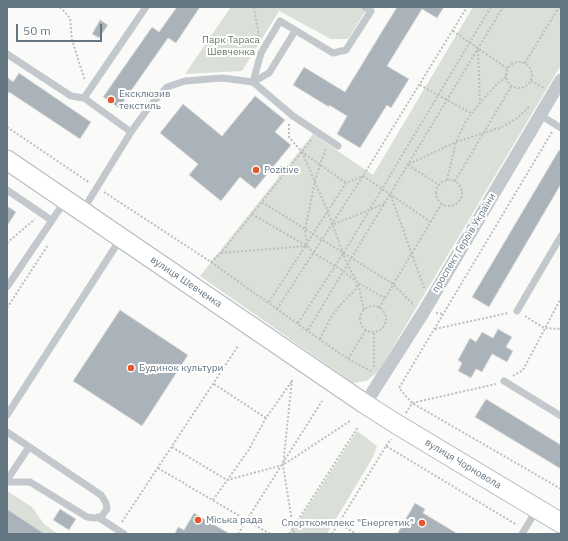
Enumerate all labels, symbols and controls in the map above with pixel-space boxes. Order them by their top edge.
scale bar [18,16,104,42]
text: 50 m [23,23,51,38]
park label: Парк Тараса Шевченка [202,34,260,58]
place label: Ексклюзив текстиль [119,88,171,112]
marker: Ексклюзив текстиль [106,95,116,105]
place label: Pozitive [264,164,299,176]
marker: Pozitive [251,165,261,175]
street label: проспект Героїв України [430,191,498,295]
street label: вулиця Шевченка [148,254,224,310]
place label: Будинок культури [139,362,223,374]
marker: Будинок культури [126,363,136,373]
street label: вулиця Чорновола [423,436,503,492]
place label: Міська рада [206,514,263,526]
marker: Міська рада [193,515,203,525]
place label: Спорткомплекс "Енергетик" [282,517,414,529]
marker: Спорткомплекс "Енергетик" [417,518,427,528]

